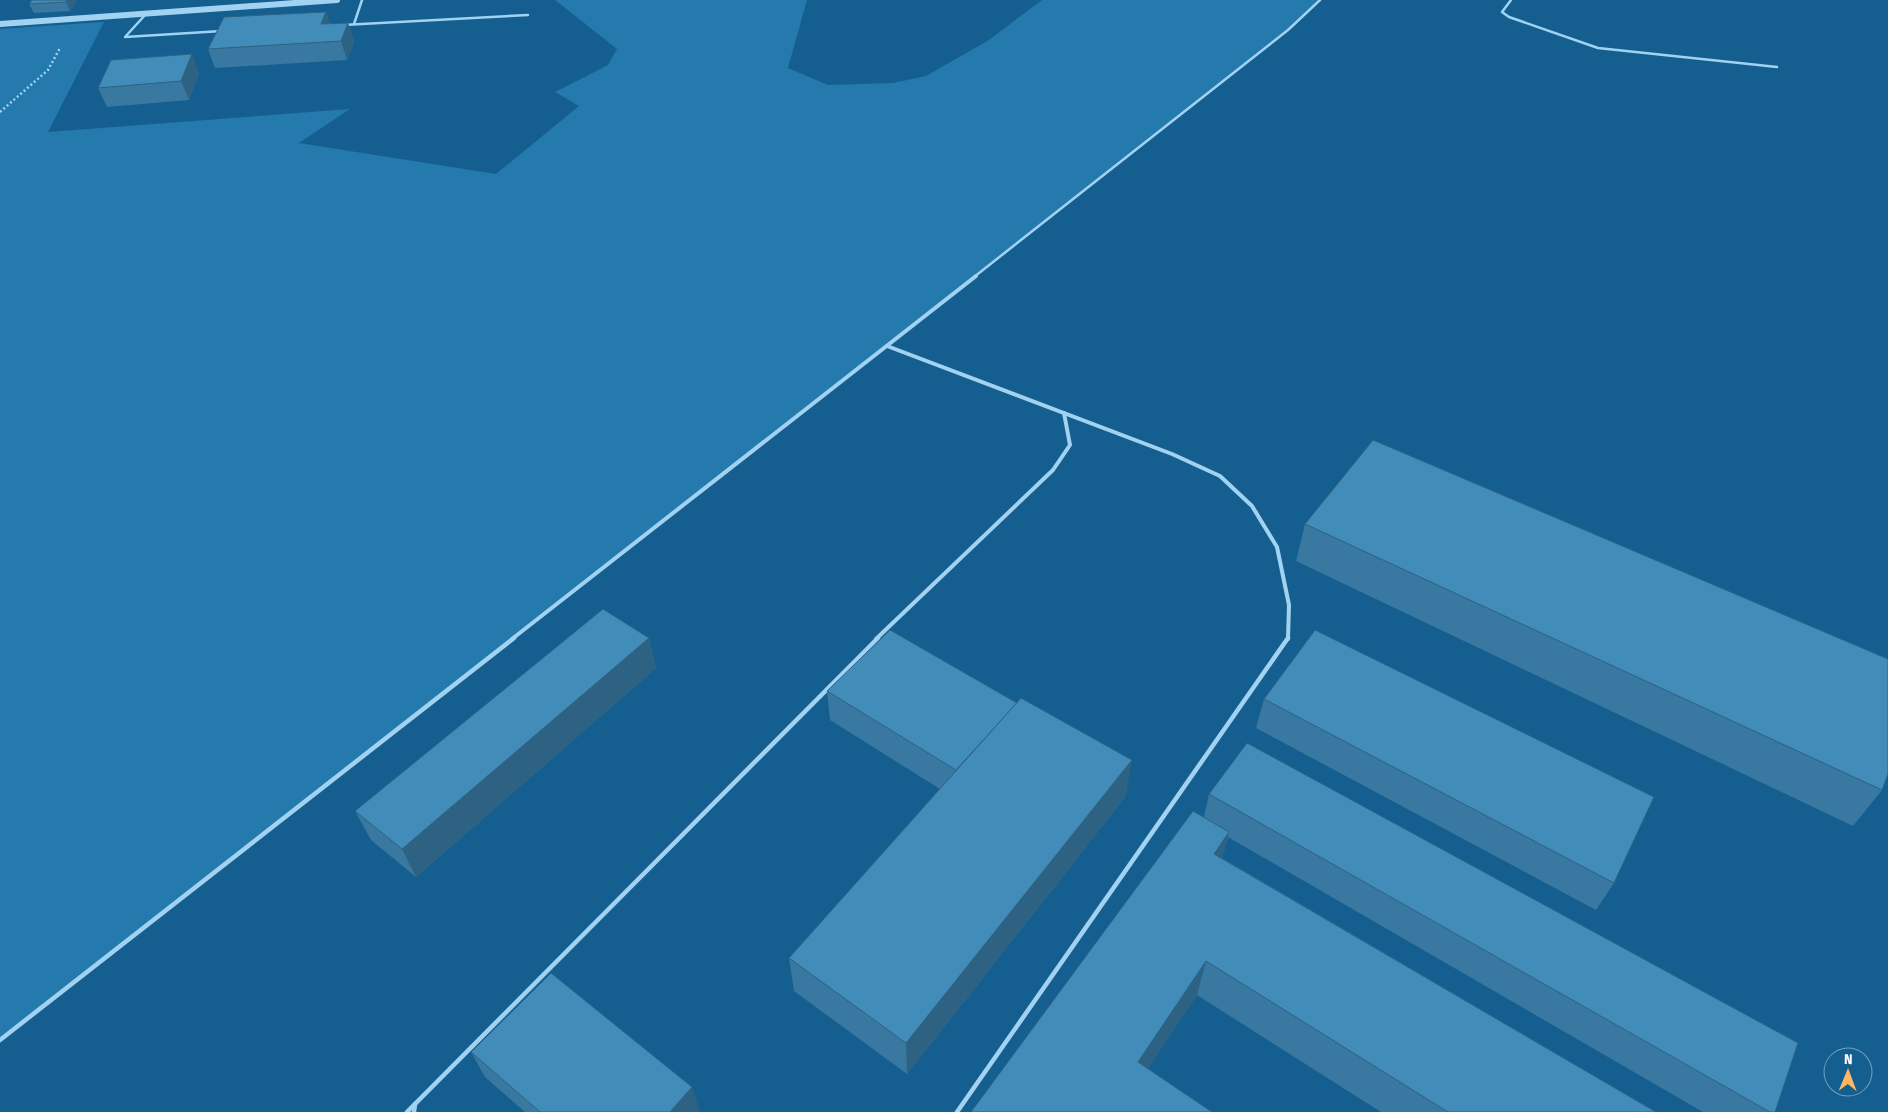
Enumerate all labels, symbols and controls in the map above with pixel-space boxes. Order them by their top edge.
north arrow [1823,1047,1873,1097]
text: N [1844,1051,1853,1068]

